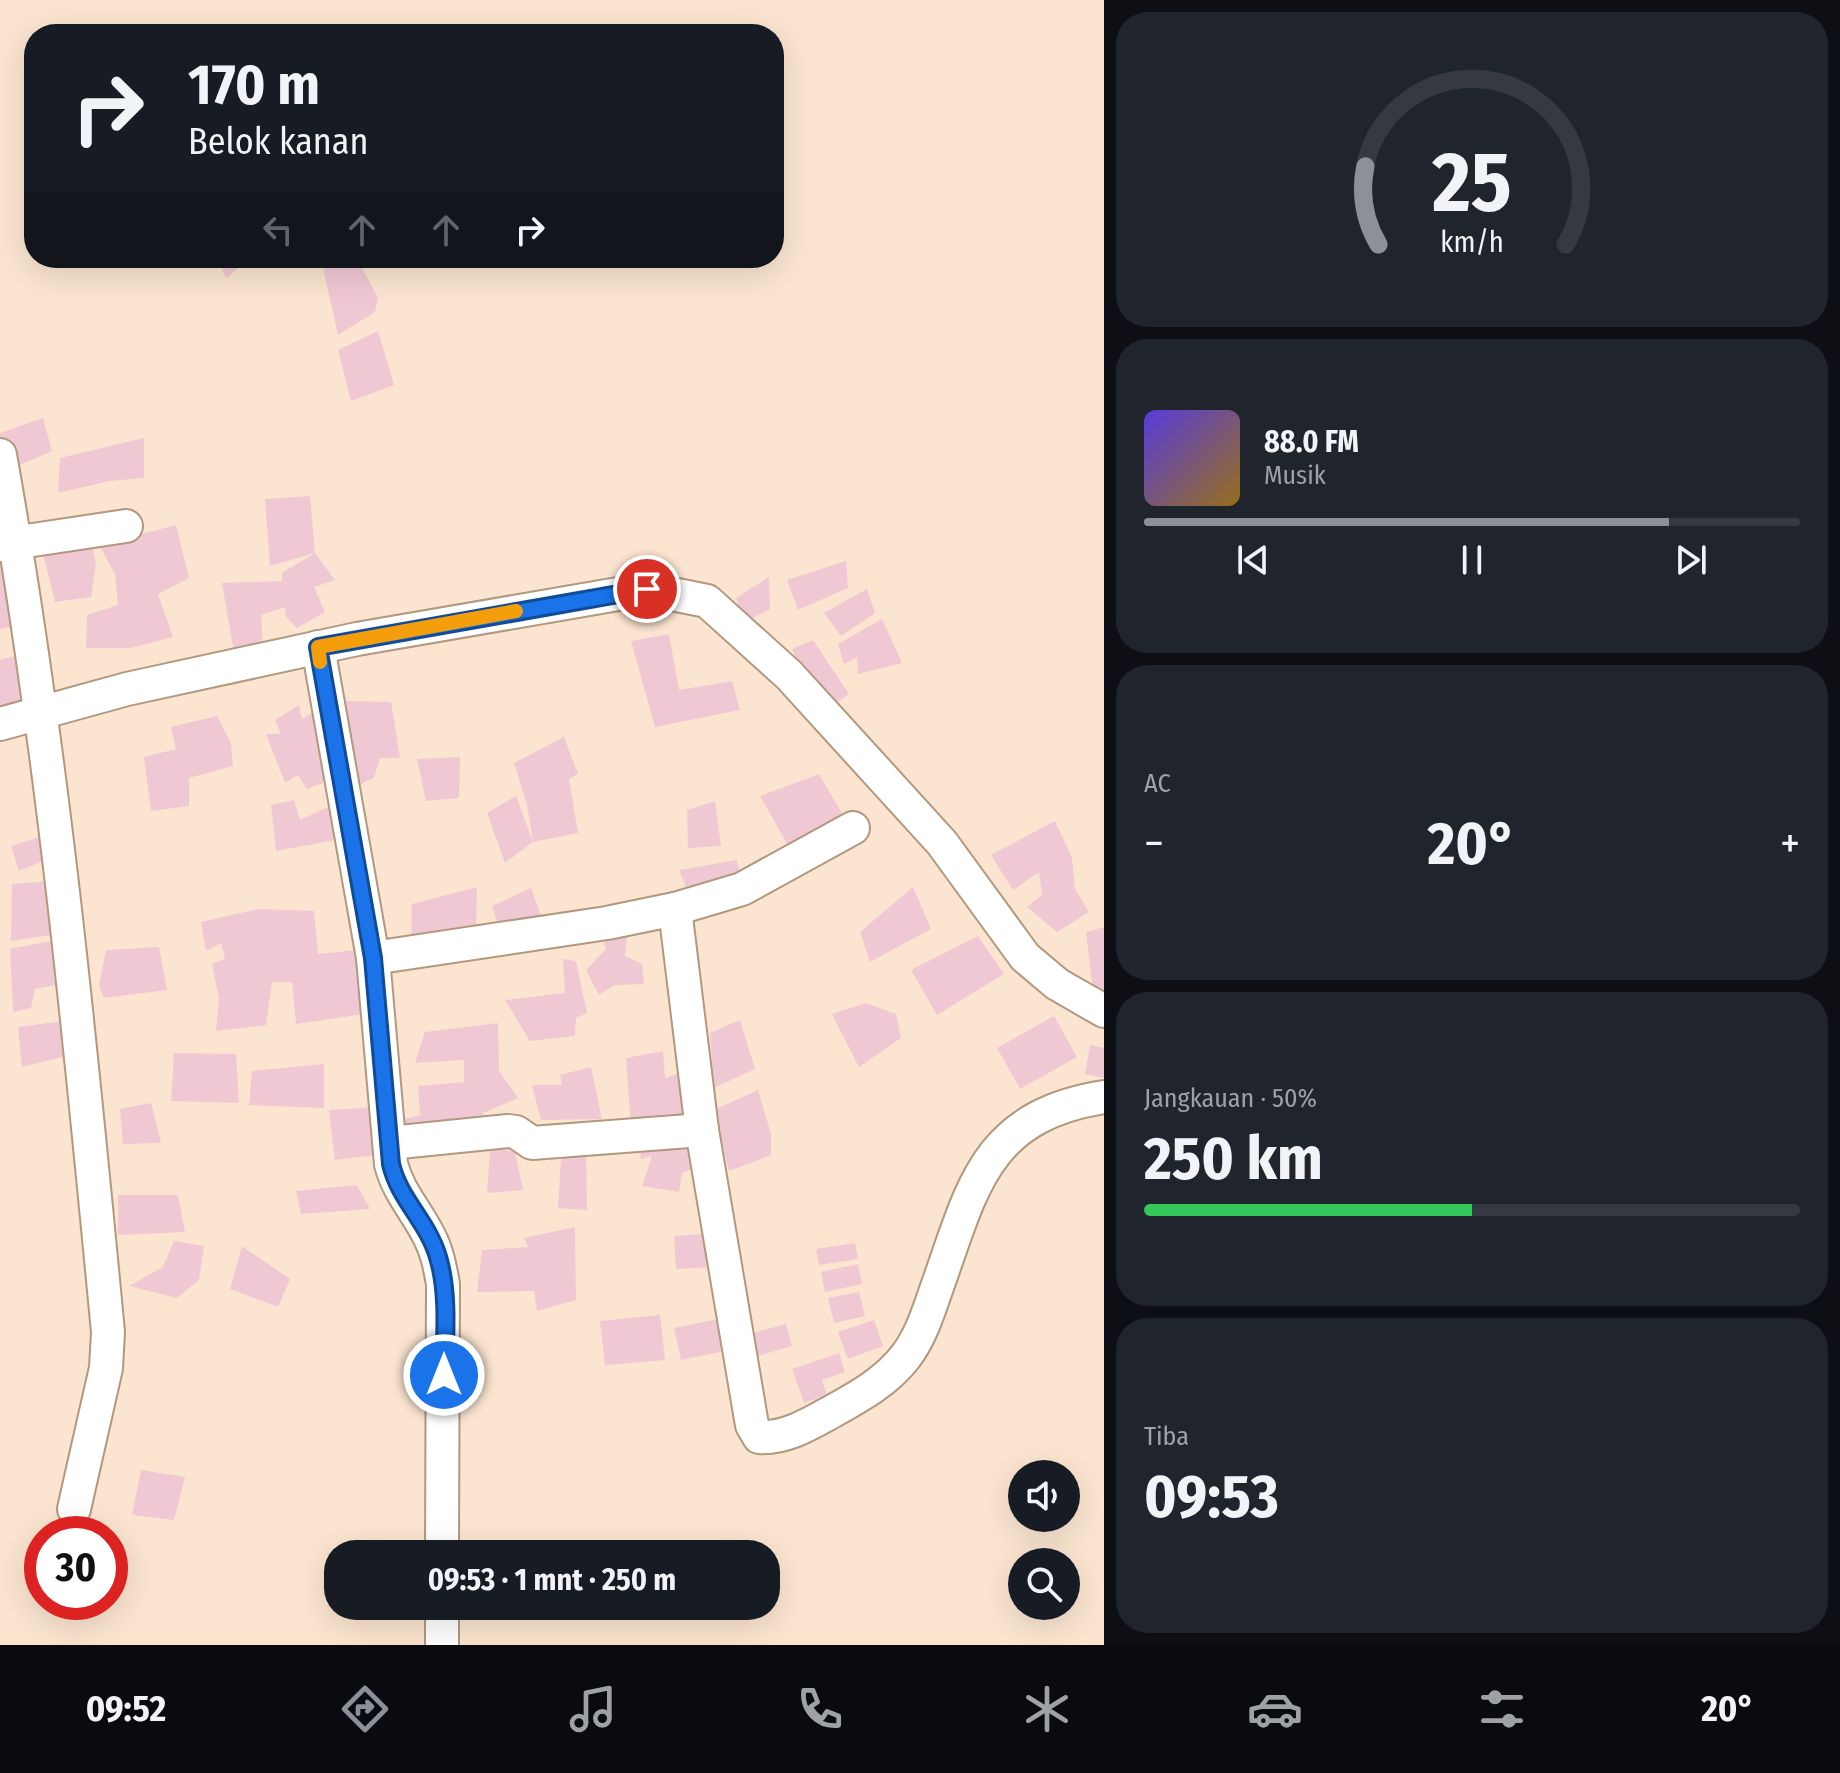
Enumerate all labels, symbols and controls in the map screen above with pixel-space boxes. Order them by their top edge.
text: 170 m [188,52,320,119]
icon: right [56,56,160,160]
text: Belok kanan [188,120,368,164]
text: 25 [1431,133,1512,233]
icon: left [256,208,300,252]
icon: ahead [340,208,384,252]
icon: ahead [424,208,468,252]
icon: right [508,208,552,252]
text: km/h [1440,225,1504,260]
text: 88.0 FM [1264,424,1359,460]
text: Musik [1264,460,1326,491]
icon: previous [1231,538,1275,582]
icon: pause [1450,538,1494,582]
icon: next [1669,538,1713,582]
pin [613,555,681,623]
icon: arrive [625,567,669,611]
text: AC [1144,768,1171,799]
text: 20° [1428,808,1516,880]
text: − [1144,817,1164,870]
text: + [1780,817,1800,870]
text: Jangkauan · 50% [1144,1083,1317,1114]
text: 250 km [1144,1123,1323,1195]
position arrow [402,1333,486,1417]
text: Tiba [1144,1421,1189,1452]
map controls [1008,1460,1080,1620]
button: sound [1008,1460,1080,1532]
text: 09:53 [1144,1461,1279,1533]
speed limit sign: 30 [24,1516,128,1620]
button: search [1008,1548,1080,1620]
text: 09:53 · 1 mnt · 250 m [428,1562,676,1598]
icon: directions [337,1681,393,1737]
icon: music [565,1681,621,1737]
icon: phone [792,1681,848,1737]
icon: climate [1019,1681,1075,1737]
icon: car [1247,1681,1303,1737]
icon: filters [1474,1681,1530,1737]
text: 09:52 [86,1687,166,1731]
text: 20° [1701,1687,1754,1731]

